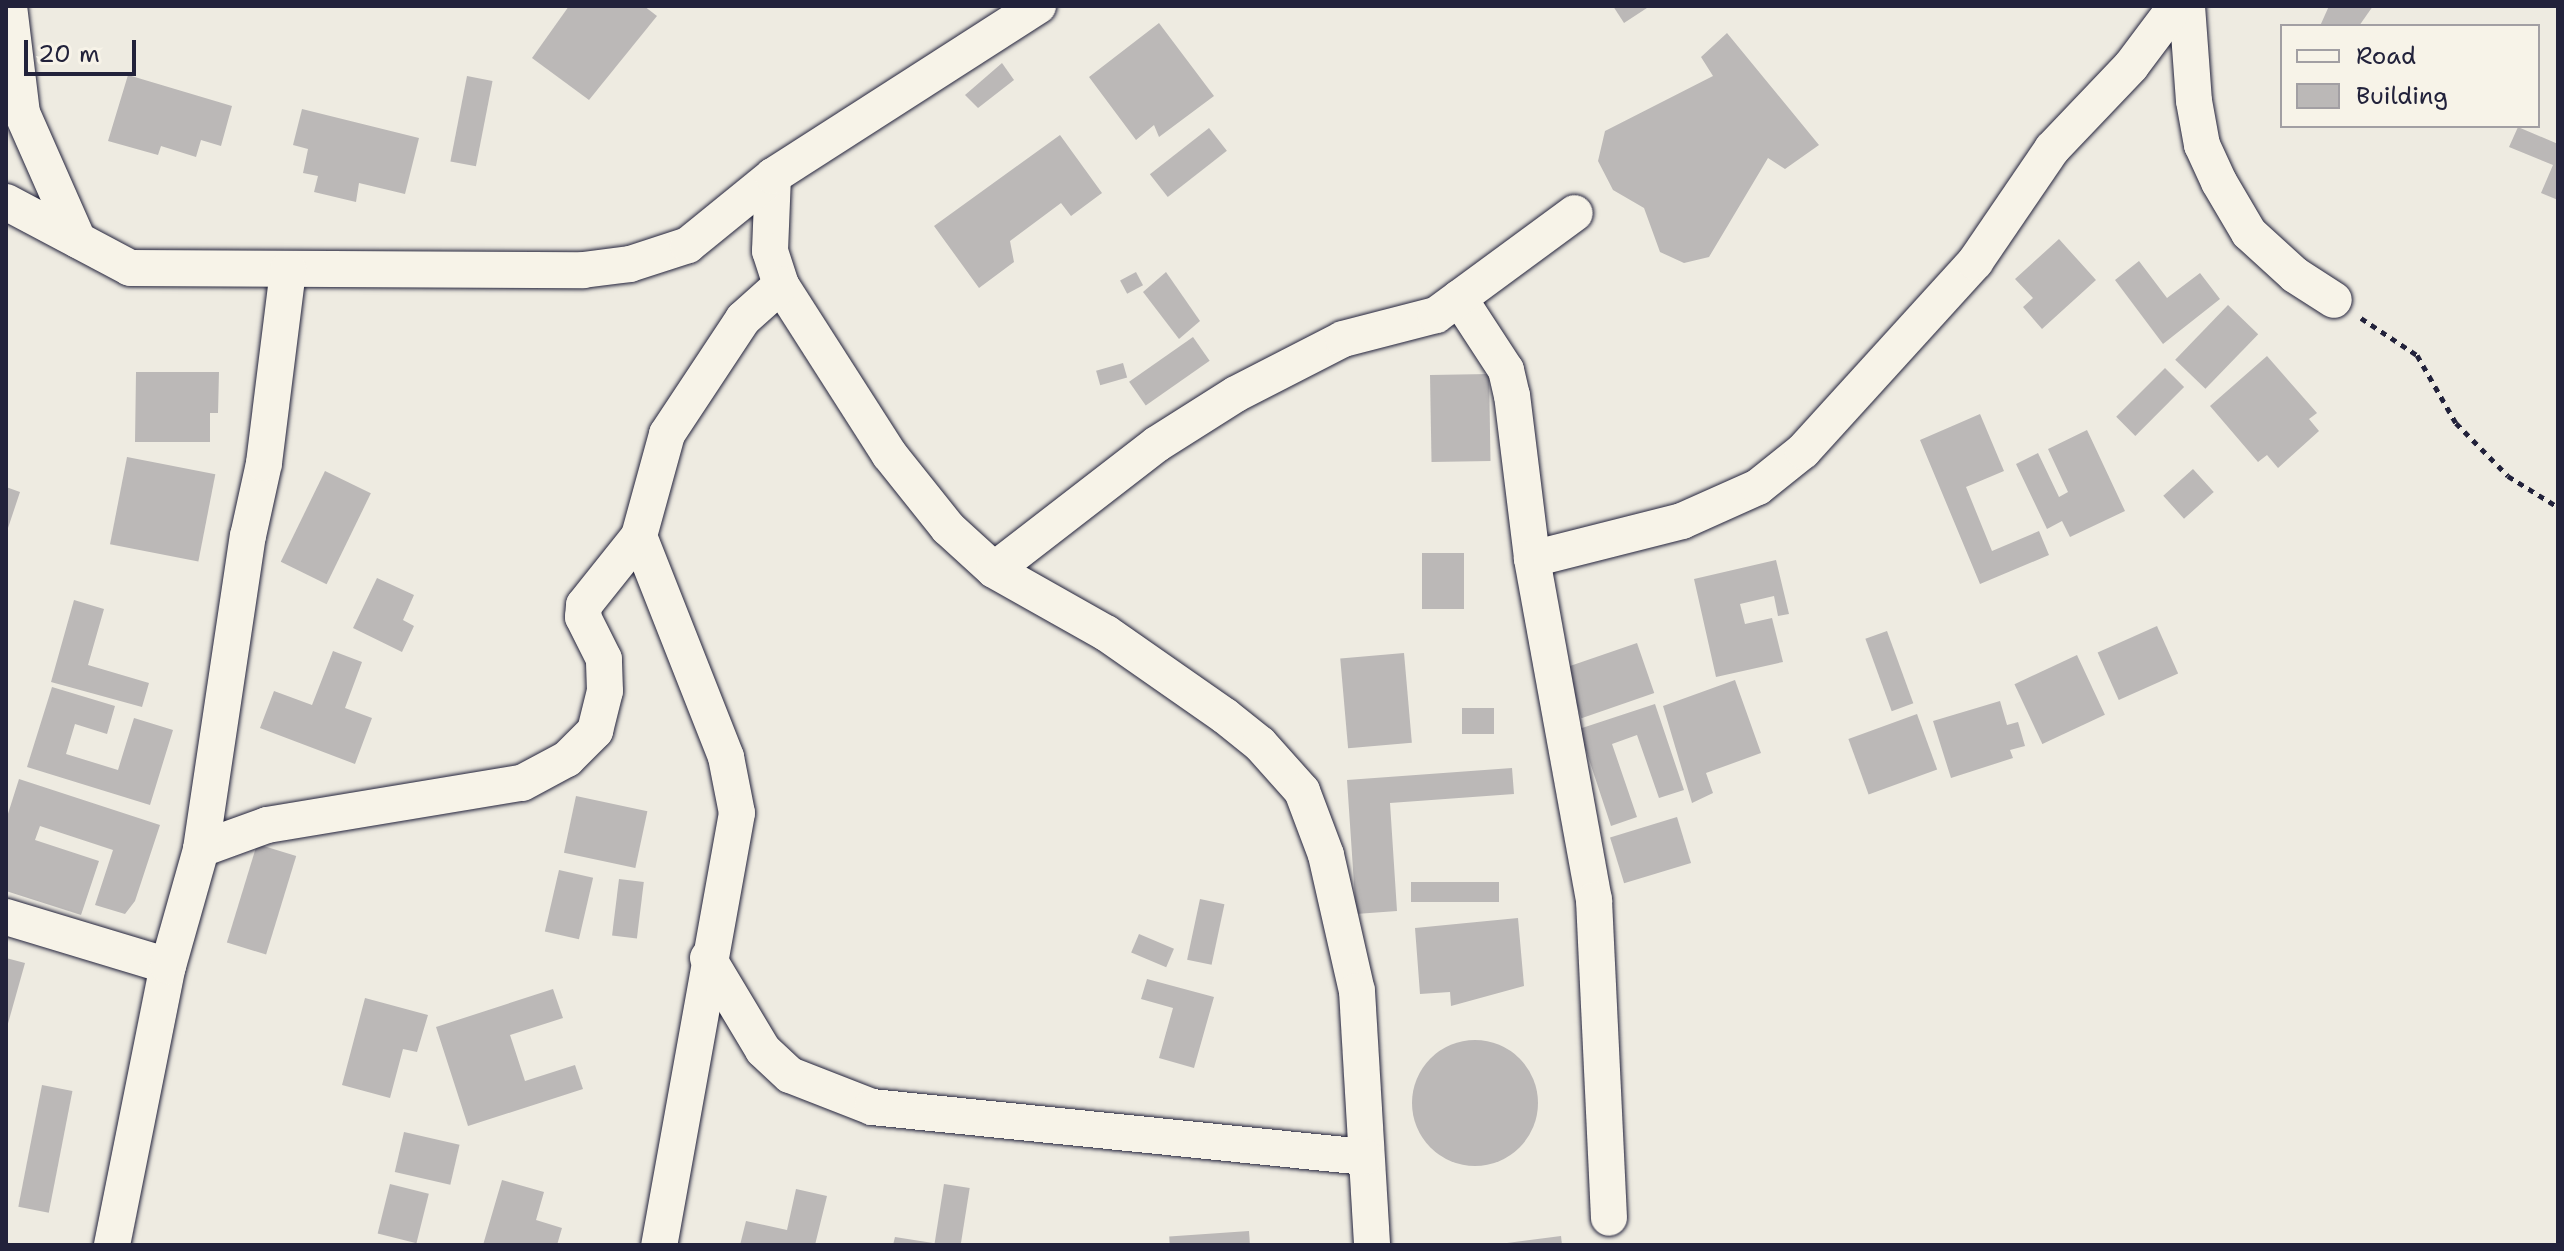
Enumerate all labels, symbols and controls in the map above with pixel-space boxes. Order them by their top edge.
scale bar [28,24,140,74]
legend [2280,24,2540,128]
text: 20 m [38,38,100,70]
text: Road [2356,40,2416,72]
text: Building [2356,80,2448,112]

